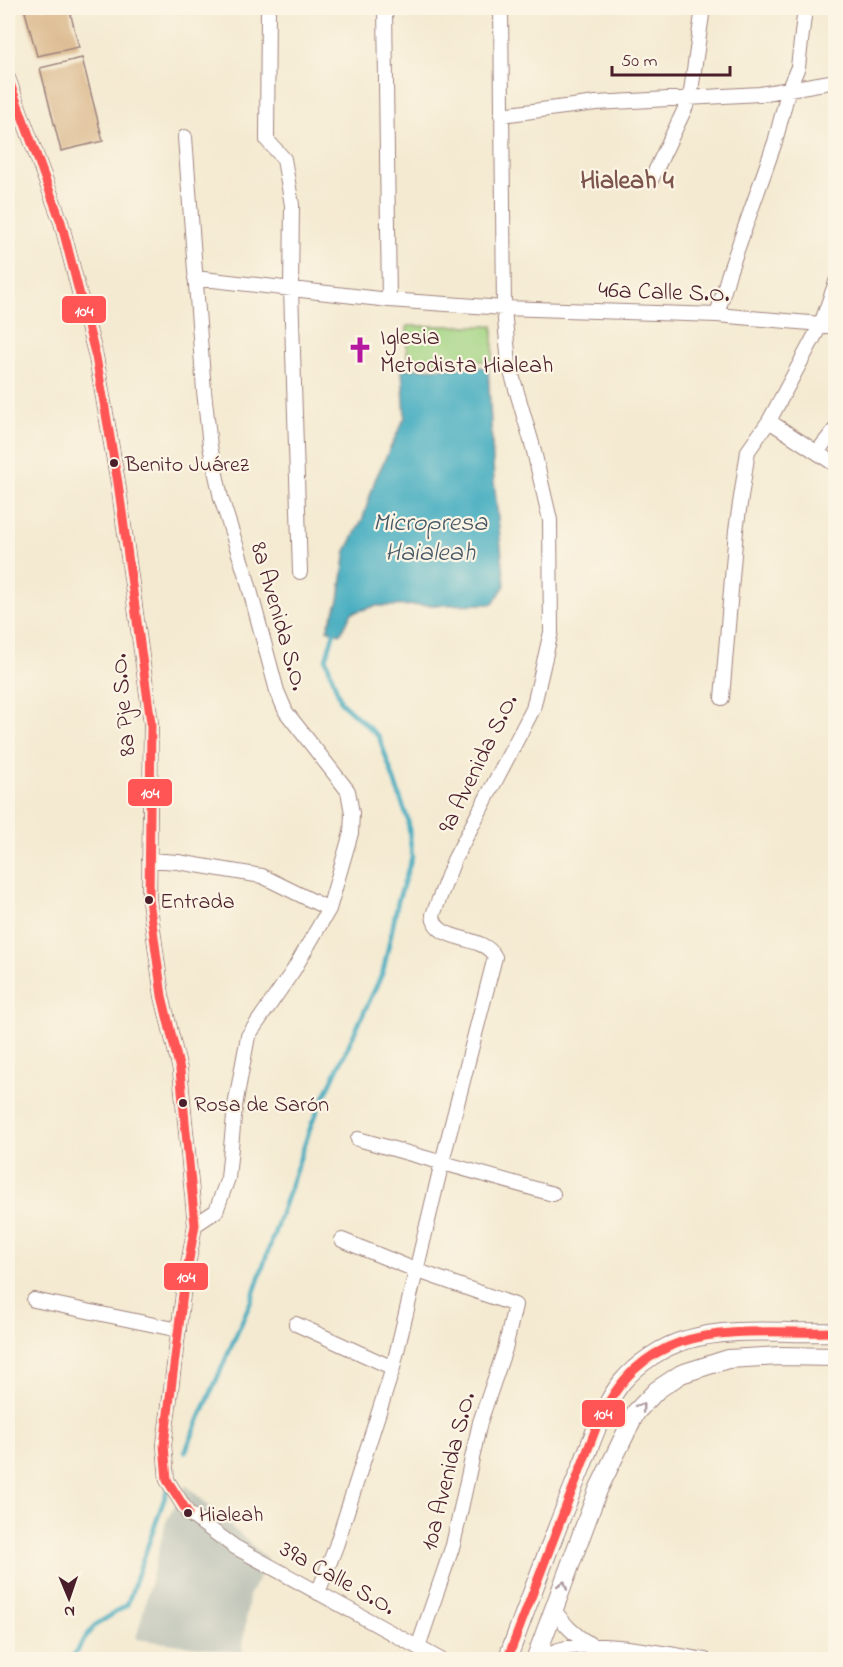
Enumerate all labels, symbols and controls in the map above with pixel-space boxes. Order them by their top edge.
scale bar [612,39,730,77]
text: 50 m [621,49,658,75]
district label: Hialeah 4 [580,163,674,201]
street label: 46a Calle S.O. [598,274,730,313]
line badge: 104 [61,295,107,324]
text: 104 [75,300,94,324]
place label: Iglesia Metodista Hialeah [380,321,553,384]
church icon: Iglesia Metodista Hialeah [345,335,375,365]
place label: Benito Juárez [124,450,250,482]
marker: Benito Juárez [108,457,120,469]
water label: Micropresa Haialeah [373,505,488,573]
street label: 8a Avenida S.O. [240,538,316,695]
street label: 8a Pje S.O. [103,652,146,758]
street label: 9a Avenida S.O. [430,688,528,840]
line badge: 104 [127,778,173,807]
text: 104 [141,782,160,806]
place label: Entrada [160,887,235,919]
marker: Entrada [143,894,155,906]
place label: Rosa de Sarón [194,1090,329,1122]
marker: Rosa de Sarón [177,1097,189,1109]
line badge: 104 [163,1262,209,1291]
text: 104 [177,1266,196,1290]
street label: 10a Avenida S.O. [413,1389,486,1554]
line badge: 104 [581,1399,626,1428]
text: 104 [594,1403,613,1427]
one-way arrow [634,1403,645,1414]
place label: Hialeah [199,1500,264,1532]
marker: Hialeah [182,1507,194,1519]
street label: 39a Calle S.O. [272,1533,401,1626]
north arrow [39,1568,99,1628]
one-way arrow [556,1580,569,1591]
text: N [63,1599,75,1623]

